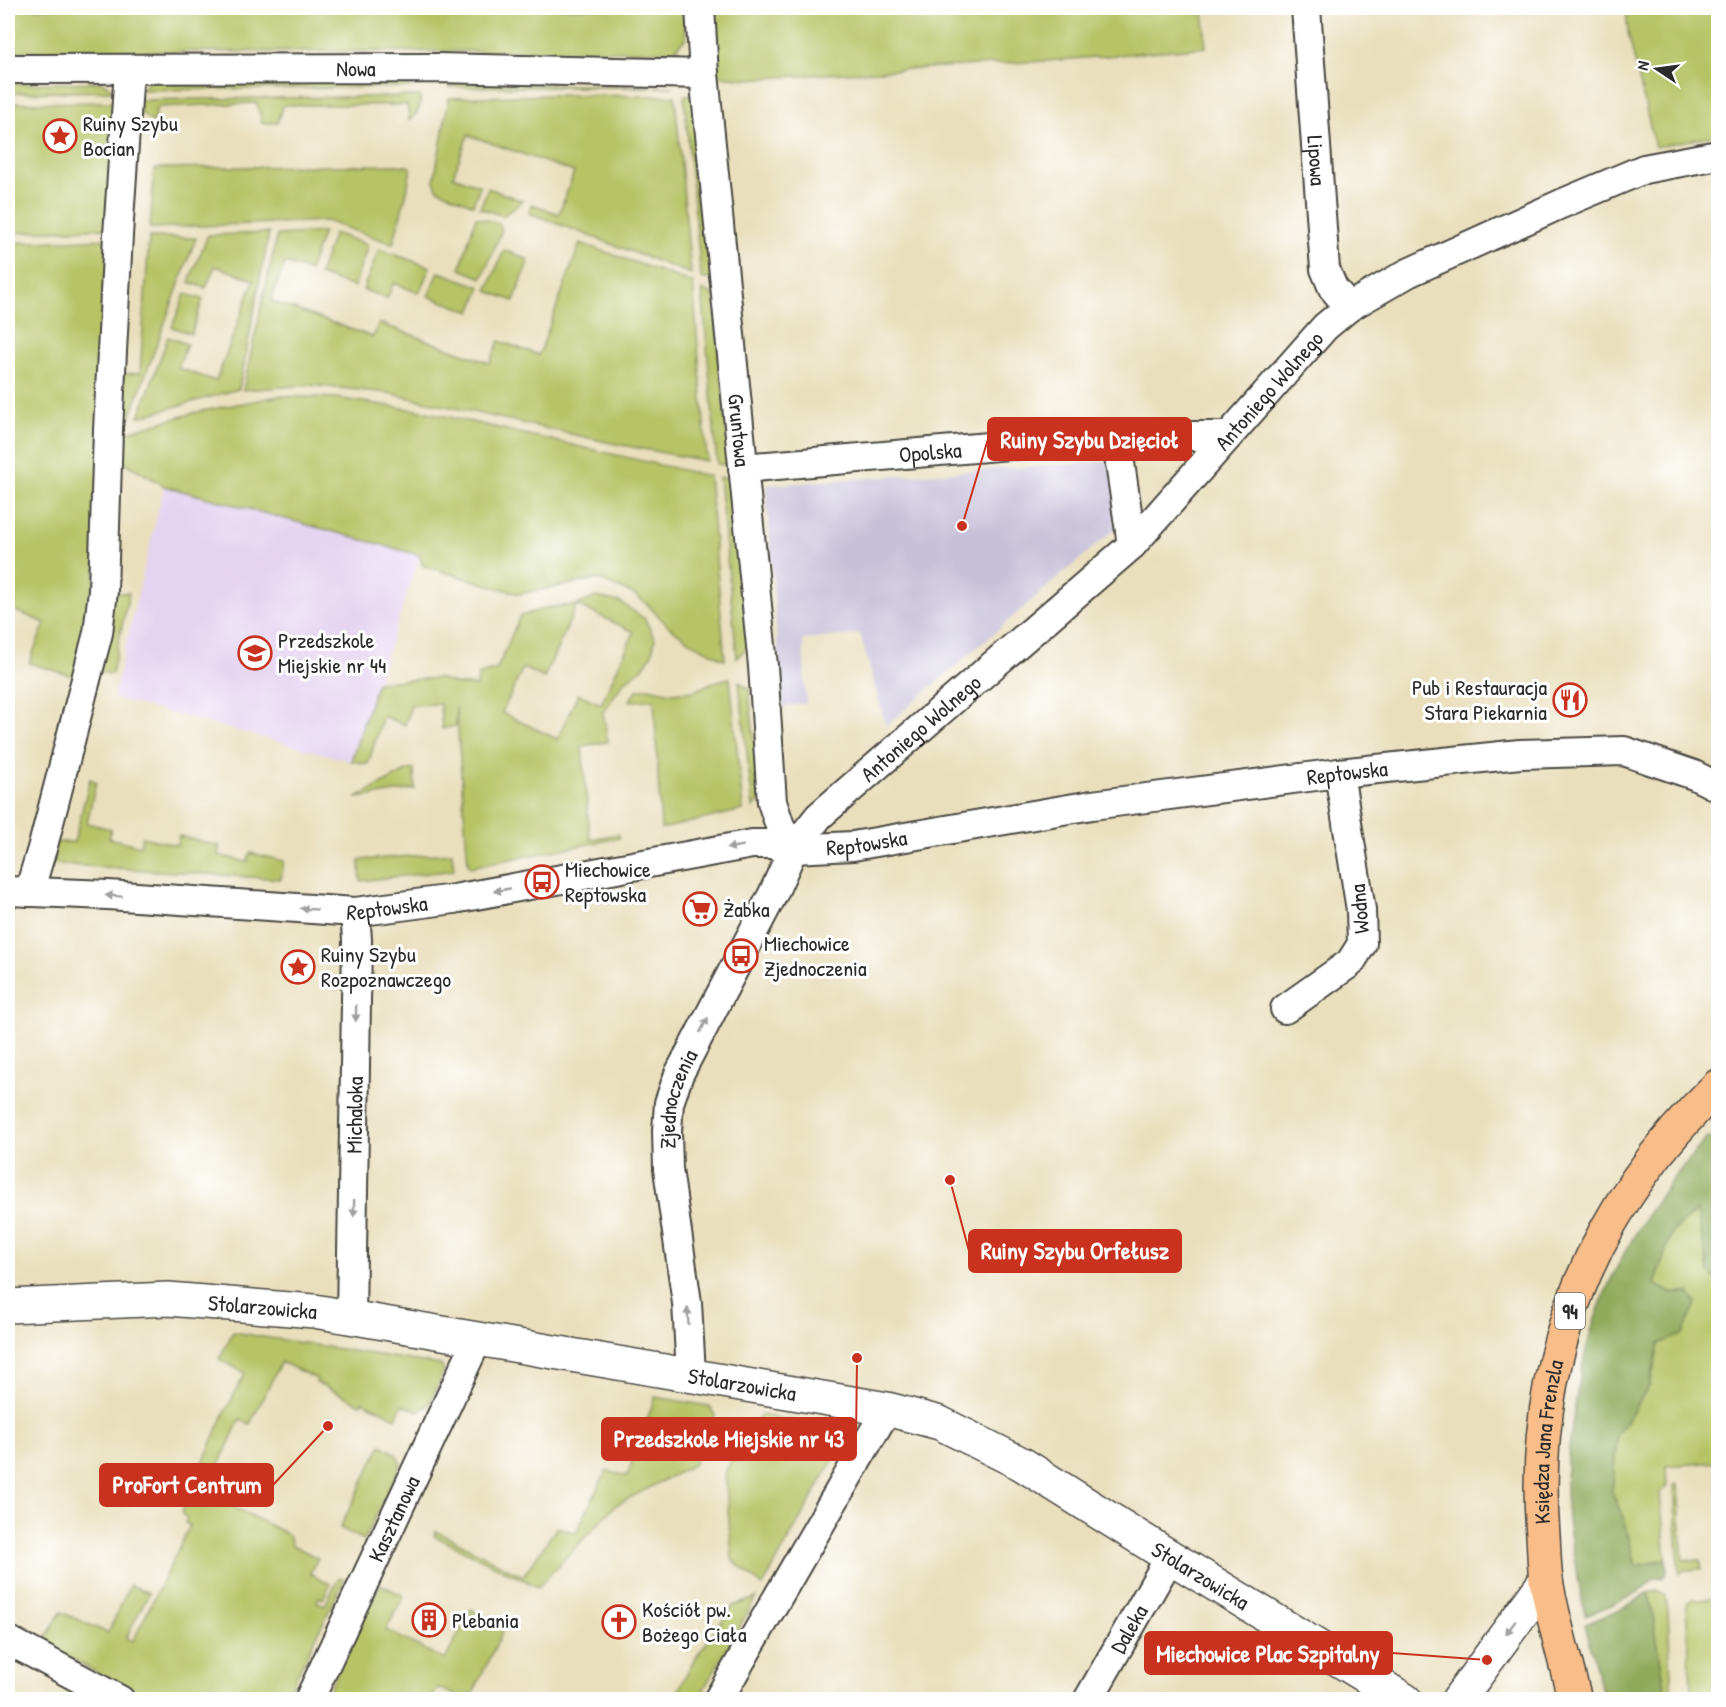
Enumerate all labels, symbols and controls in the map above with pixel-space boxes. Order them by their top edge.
north arrow [1627,39,1687,99]
street label: Nowa [336,53,376,83]
text: N [1631,59,1654,72]
place label: Ruiny Szybu Bocian [83,108,178,163]
place icon: Ruiny Szybu Bocian [42,118,78,154]
street label: Lipowa [1300,134,1334,187]
street label: Antoniego Wolnego [1208,324,1330,457]
street label: Gruntowa [721,392,758,468]
callout: Ruiny Szybu Dzięcioł [988,418,1191,460]
text: Ruiny Szybu Dzięcioł [1001,423,1179,456]
street label: Opolska [898,434,963,470]
place label: Przedszkole Miejskie nr 44 [278,625,386,680]
school or university icon: Przedszkole Miejskie nr 44 [237,635,273,671]
street label: Antoniego Wolnego [854,667,987,788]
place label: Pub i Restauracja Stara Piekarnia [1412,672,1547,727]
restaurant icon: Pub i Restauracja Stara Piekarnia [1552,682,1588,718]
street label: Reptowska [1305,753,1389,792]
street label: Reptowska [826,822,909,862]
one-way arrow [725,843,744,852]
place label: Miechowice Reptowska [565,854,651,909]
bus stop icon: Miechowice Reptowska [524,864,560,900]
street label: Wodna [1342,883,1376,935]
one-way arrow [492,886,511,895]
street label: Reptowska [346,888,430,927]
one-way arrow [105,891,124,900]
supermarket icon: Żabka [682,891,718,927]
place label: Żabka [723,894,770,924]
one-way arrow [299,904,318,913]
place label: Miechowice Zjednoczenia [764,928,867,983]
bus stop icon: Miechowice Zjednoczenia [723,938,759,974]
place label: Ruiny Szybu Rozpoznawczego [321,939,451,994]
place icon: Ruiny Szybu Rozpoznawczego [280,949,316,985]
one-way arrow [351,1003,361,1022]
one-way arrow [699,1016,709,1033]
street label: Zjednoczenia [652,1044,705,1149]
street label: Michaloka [339,1076,370,1154]
one-way arrow [349,1198,358,1217]
callout: Ruiny Szybu Orfełusz [969,1230,1181,1272]
text: Ruiny Szybu Orfełusz [981,1234,1170,1267]
street label: Stolarzowicka [207,1287,319,1326]
road number: 94 [1555,1293,1585,1329]
one-way arrow [683,1306,692,1325]
street label: Księdza Jana Frenzla [1526,1356,1570,1525]
street label: Stolarzowicka [686,1360,799,1408]
callout: Przedszkole Miejskie nr 43 [602,1418,856,1460]
text: Przedszkole Miejskie nr 43 [614,1422,844,1454]
callout: ProFort Centrum [100,1464,273,1506]
text: ProFort Centrum [112,1468,262,1500]
street label: Kasztanowa [361,1470,427,1567]
street label: Stolarzowicka [1146,1534,1255,1617]
place label: Kościół pw. Bożego Ciała [642,1594,747,1649]
street label: Daleka [1103,1599,1155,1659]
building icon: Plebania [411,1602,447,1638]
church icon: Kościół pw. Bożego Ciała [601,1604,637,1640]
place label: Plebania [452,1605,519,1635]
one-way arrow [1505,1619,1518,1635]
callout: Miechowice Plac Szpitalny [1145,1632,1392,1674]
text: Miechowice Plac Szpitalny [1156,1637,1380,1670]

